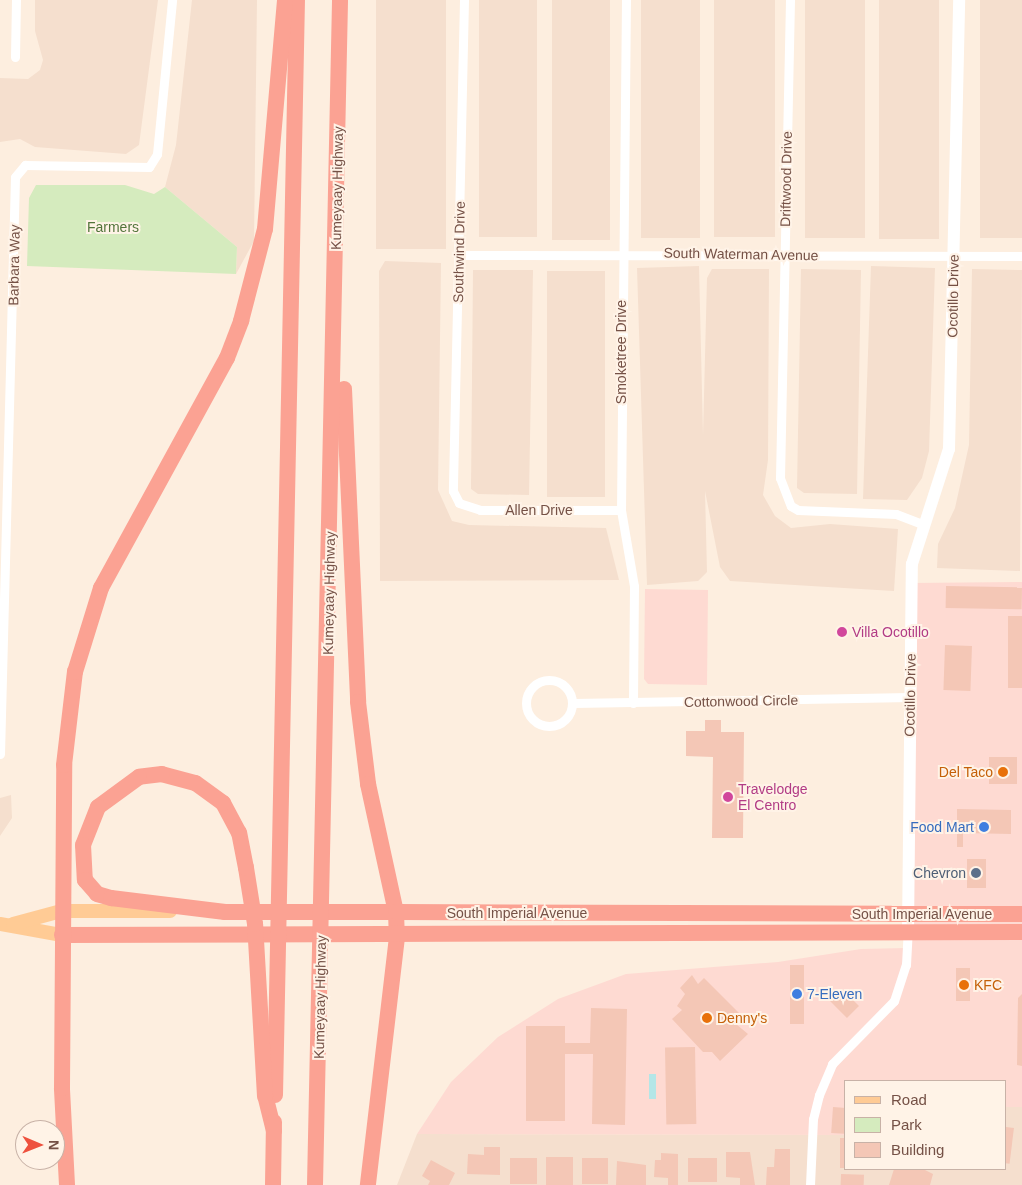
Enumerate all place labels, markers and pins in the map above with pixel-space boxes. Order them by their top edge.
place label: Villa Ocotillo [852,624,929,640]
marker: Villa Ocotillo [836,626,848,638]
place label: Del Taco [939,764,993,780]
marker: Del Taco [997,766,1009,778]
place label: Travelodge El Centro [738,781,808,814]
marker: Travelodge El Centro [722,791,734,803]
place label: Food Mart [910,819,974,835]
marker: Food Mart [978,821,990,833]
place label: Chevron [913,865,966,881]
marker: Chevron [970,867,982,879]
place label: KFC [974,977,1002,993]
marker: KFC [958,979,970,991]
place label: 7-Eleven [807,986,862,1002]
marker: 7-Eleven [791,988,803,1000]
place label: Denny's [717,1010,767,1026]
marker: Denny's [701,1012,713,1024]

